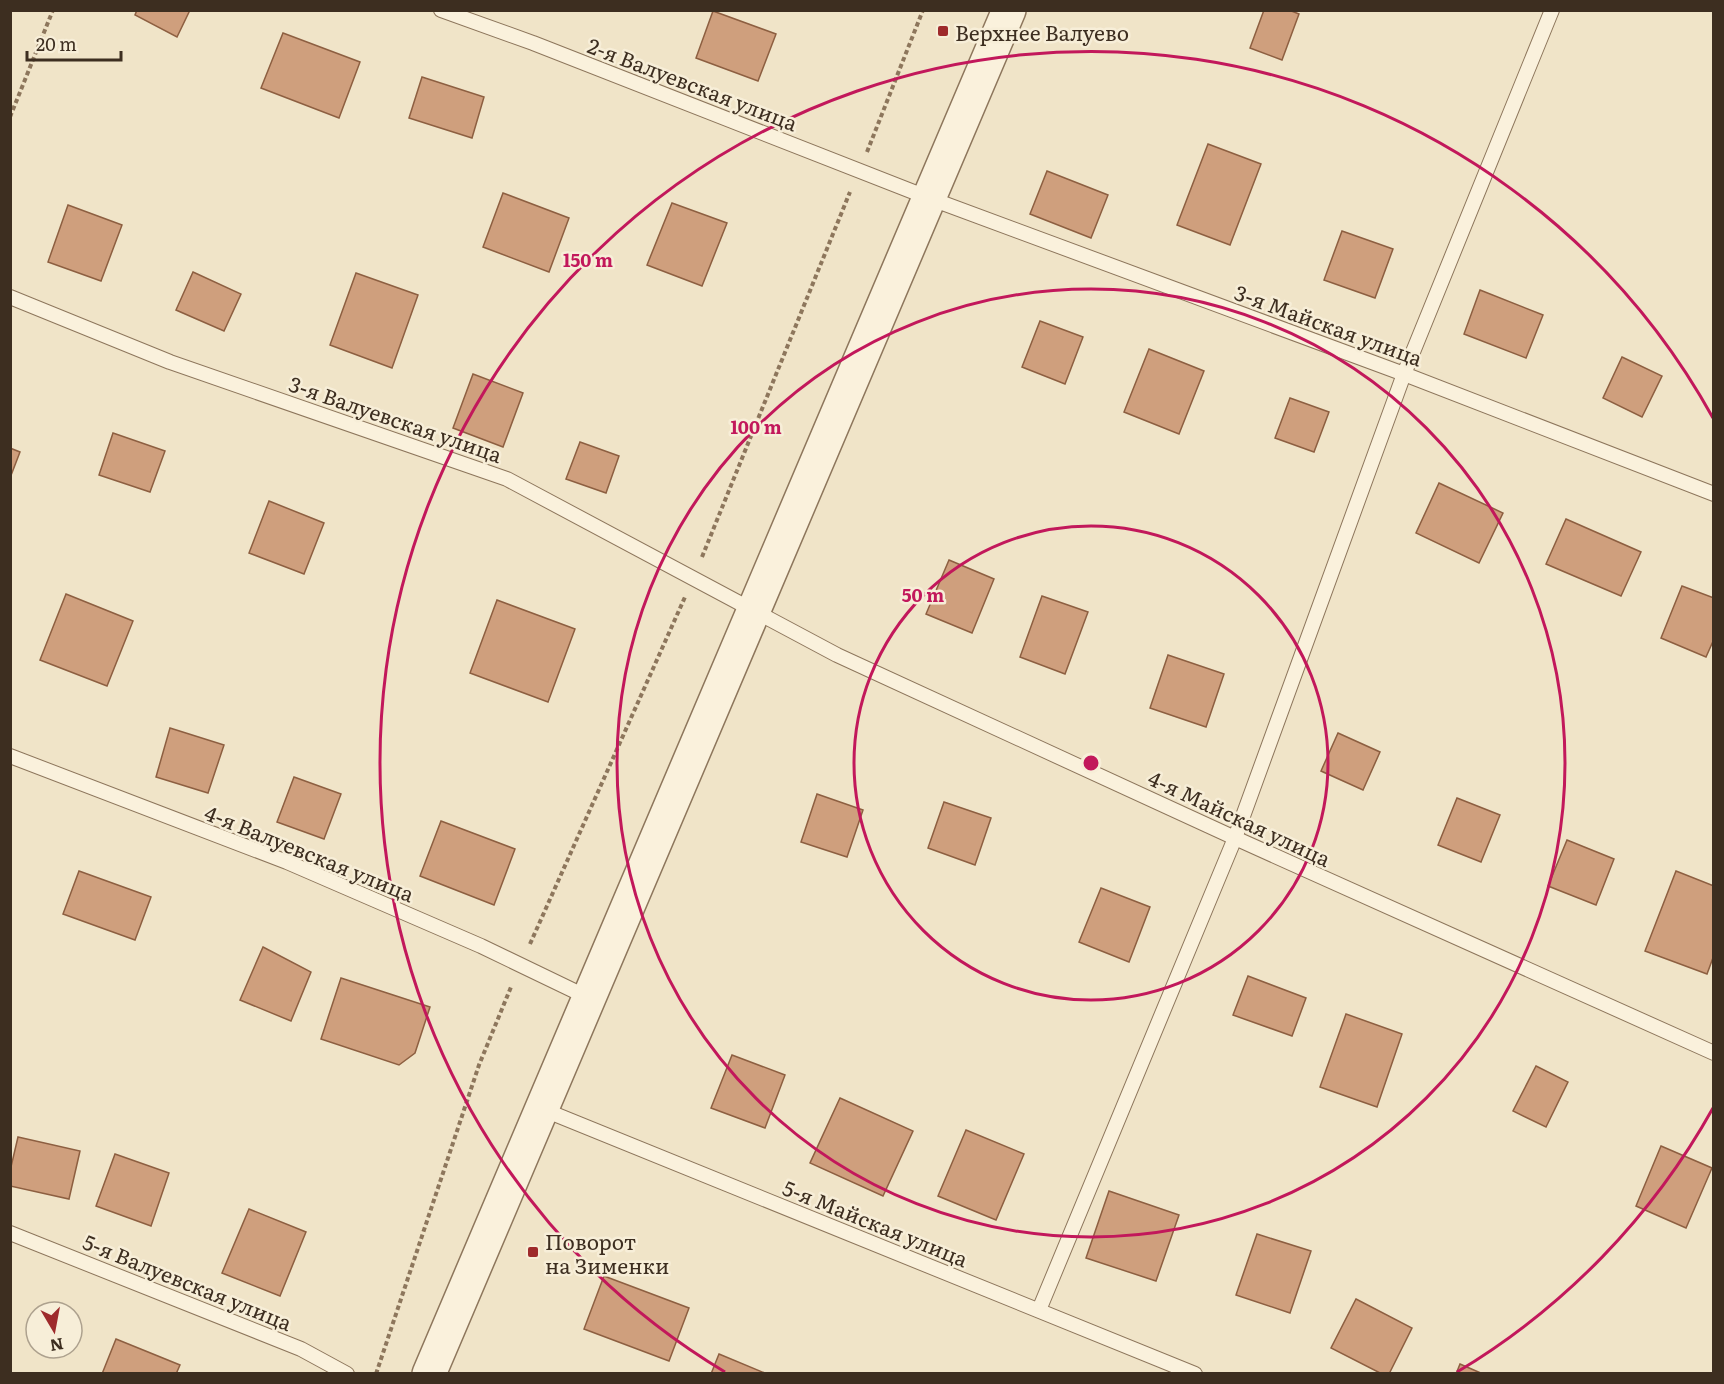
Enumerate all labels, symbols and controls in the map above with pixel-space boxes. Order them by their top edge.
place label: Верхнее Валуево [955,16,1129,47]
scale bar [27,24,122,62]
marker: Верхнее Валуево [936,24,950,38]
street label: 2-я Валуевская улица [584,29,803,138]
text: 20 m [36,30,77,57]
text: 150 m [563,246,613,273]
street label: 3-я Майская улица [1231,276,1428,373]
street label: 3-я Валуевская улица [285,367,507,469]
text: 100 m [730,413,782,440]
text: 50 m [902,581,944,608]
centre of rings [1081,753,1101,773]
street label: 4-я Майская улица [1144,761,1337,873]
street label: 4-я Валуевская улица [201,796,420,908]
street label: 5-я Майская улица [779,1171,974,1274]
street label: 5-я Валуевская улица [79,1225,298,1337]
place label: Поворот на Зименки [545,1225,669,1280]
marker: Поворот на Зименки [526,1245,540,1259]
north arrow [24,1300,84,1360]
text: N [48,1333,65,1359]

